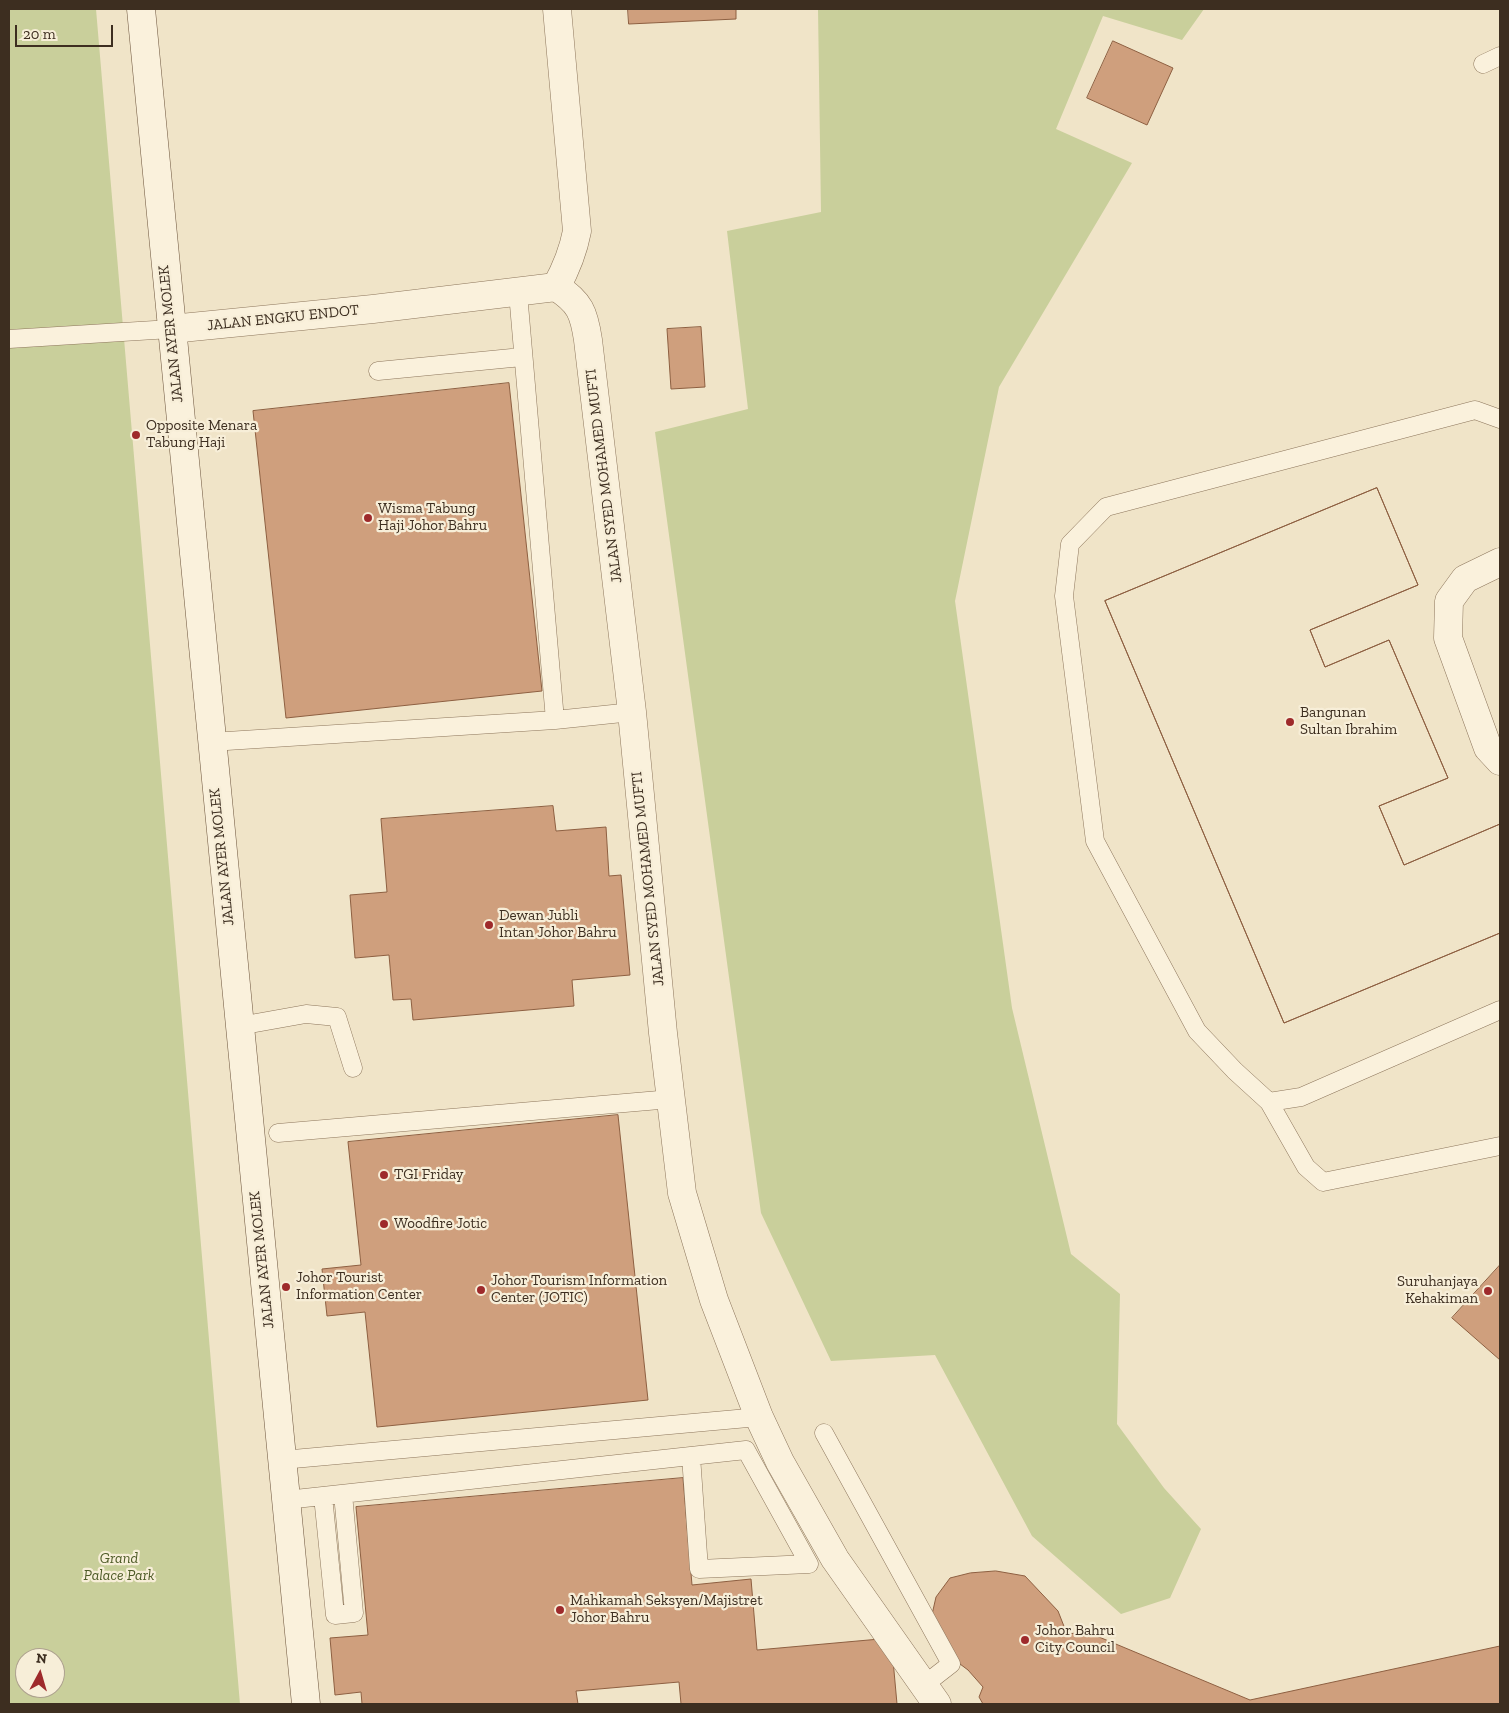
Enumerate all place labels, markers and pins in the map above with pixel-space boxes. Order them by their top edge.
place label: Opposite Menara Tabung Haji [146,417,257,452]
marker: Opposite Menara Tabung Haji [130,429,142,441]
place label: Wisma Tabung Haji Johor Bahru [378,500,487,535]
marker: Wisma Tabung Haji Johor Bahru [362,512,374,524]
place label: Bangunan Sultan Ibrahim [1300,704,1397,739]
marker: Bangunan Sultan Ibrahim [1284,716,1296,728]
place label: Dewan Jubli Intan Johor Bahru [499,907,617,942]
marker: Dewan Jubli Intan Johor Bahru [483,919,495,931]
place label: TGI Friday [394,1166,464,1184]
marker: TGI Friday [378,1169,390,1181]
place label: Woodfire Jotic [394,1215,487,1233]
marker: Woodfire Jotic [378,1218,390,1230]
place label: Johor Tourist Information Center [296,1269,422,1304]
place label: Johor Tourism Information Center (JOTIC) [491,1272,667,1307]
place label: Suruhanjaya Kehakiman [1397,1273,1478,1308]
marker: Johor Tourist Information Center [280,1281,292,1293]
marker: Johor Tourism Information Center (JOTIC) [475,1284,487,1296]
marker: Suruhanjaya Kehakiman [1482,1285,1494,1297]
place label: Mahkamah Seksyen/Majistret Johor Bahru [570,1592,763,1627]
marker: Mahkamah Seksyen/Majistret Johor Bahru [554,1604,566,1616]
place label: Johor Bahru City Council [1035,1622,1115,1657]
marker: Johor Bahru City Council [1019,1634,1031,1646]

